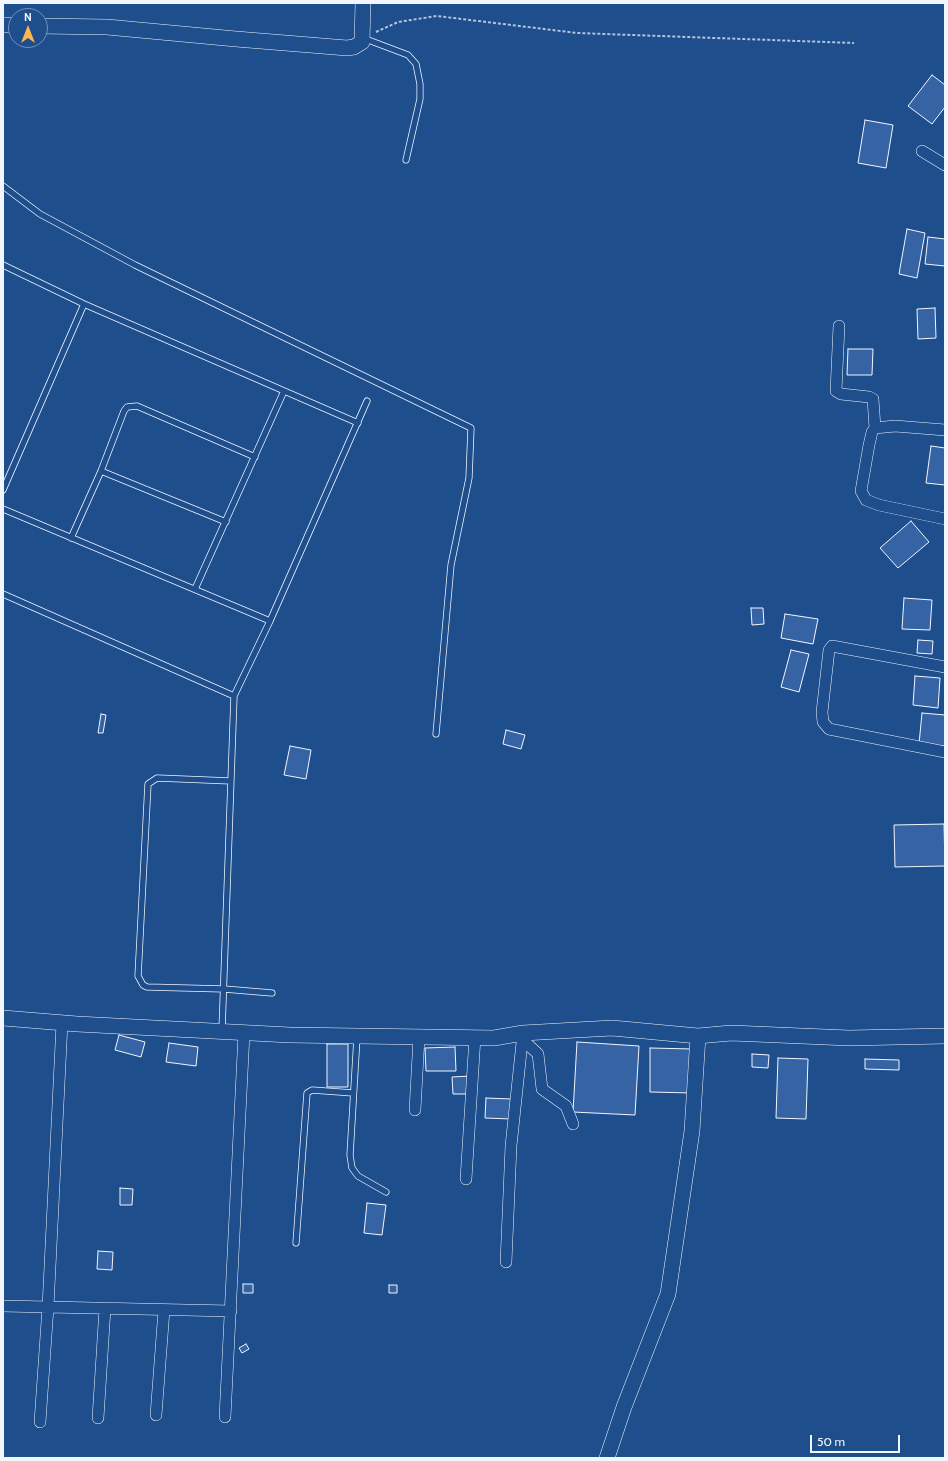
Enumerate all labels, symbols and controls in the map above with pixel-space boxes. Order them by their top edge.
north arrow [8,8,48,48]
text: N [24,10,32,24]
scale bar [812,1427,902,1453]
text: 50 m [817,1434,845,1449]

